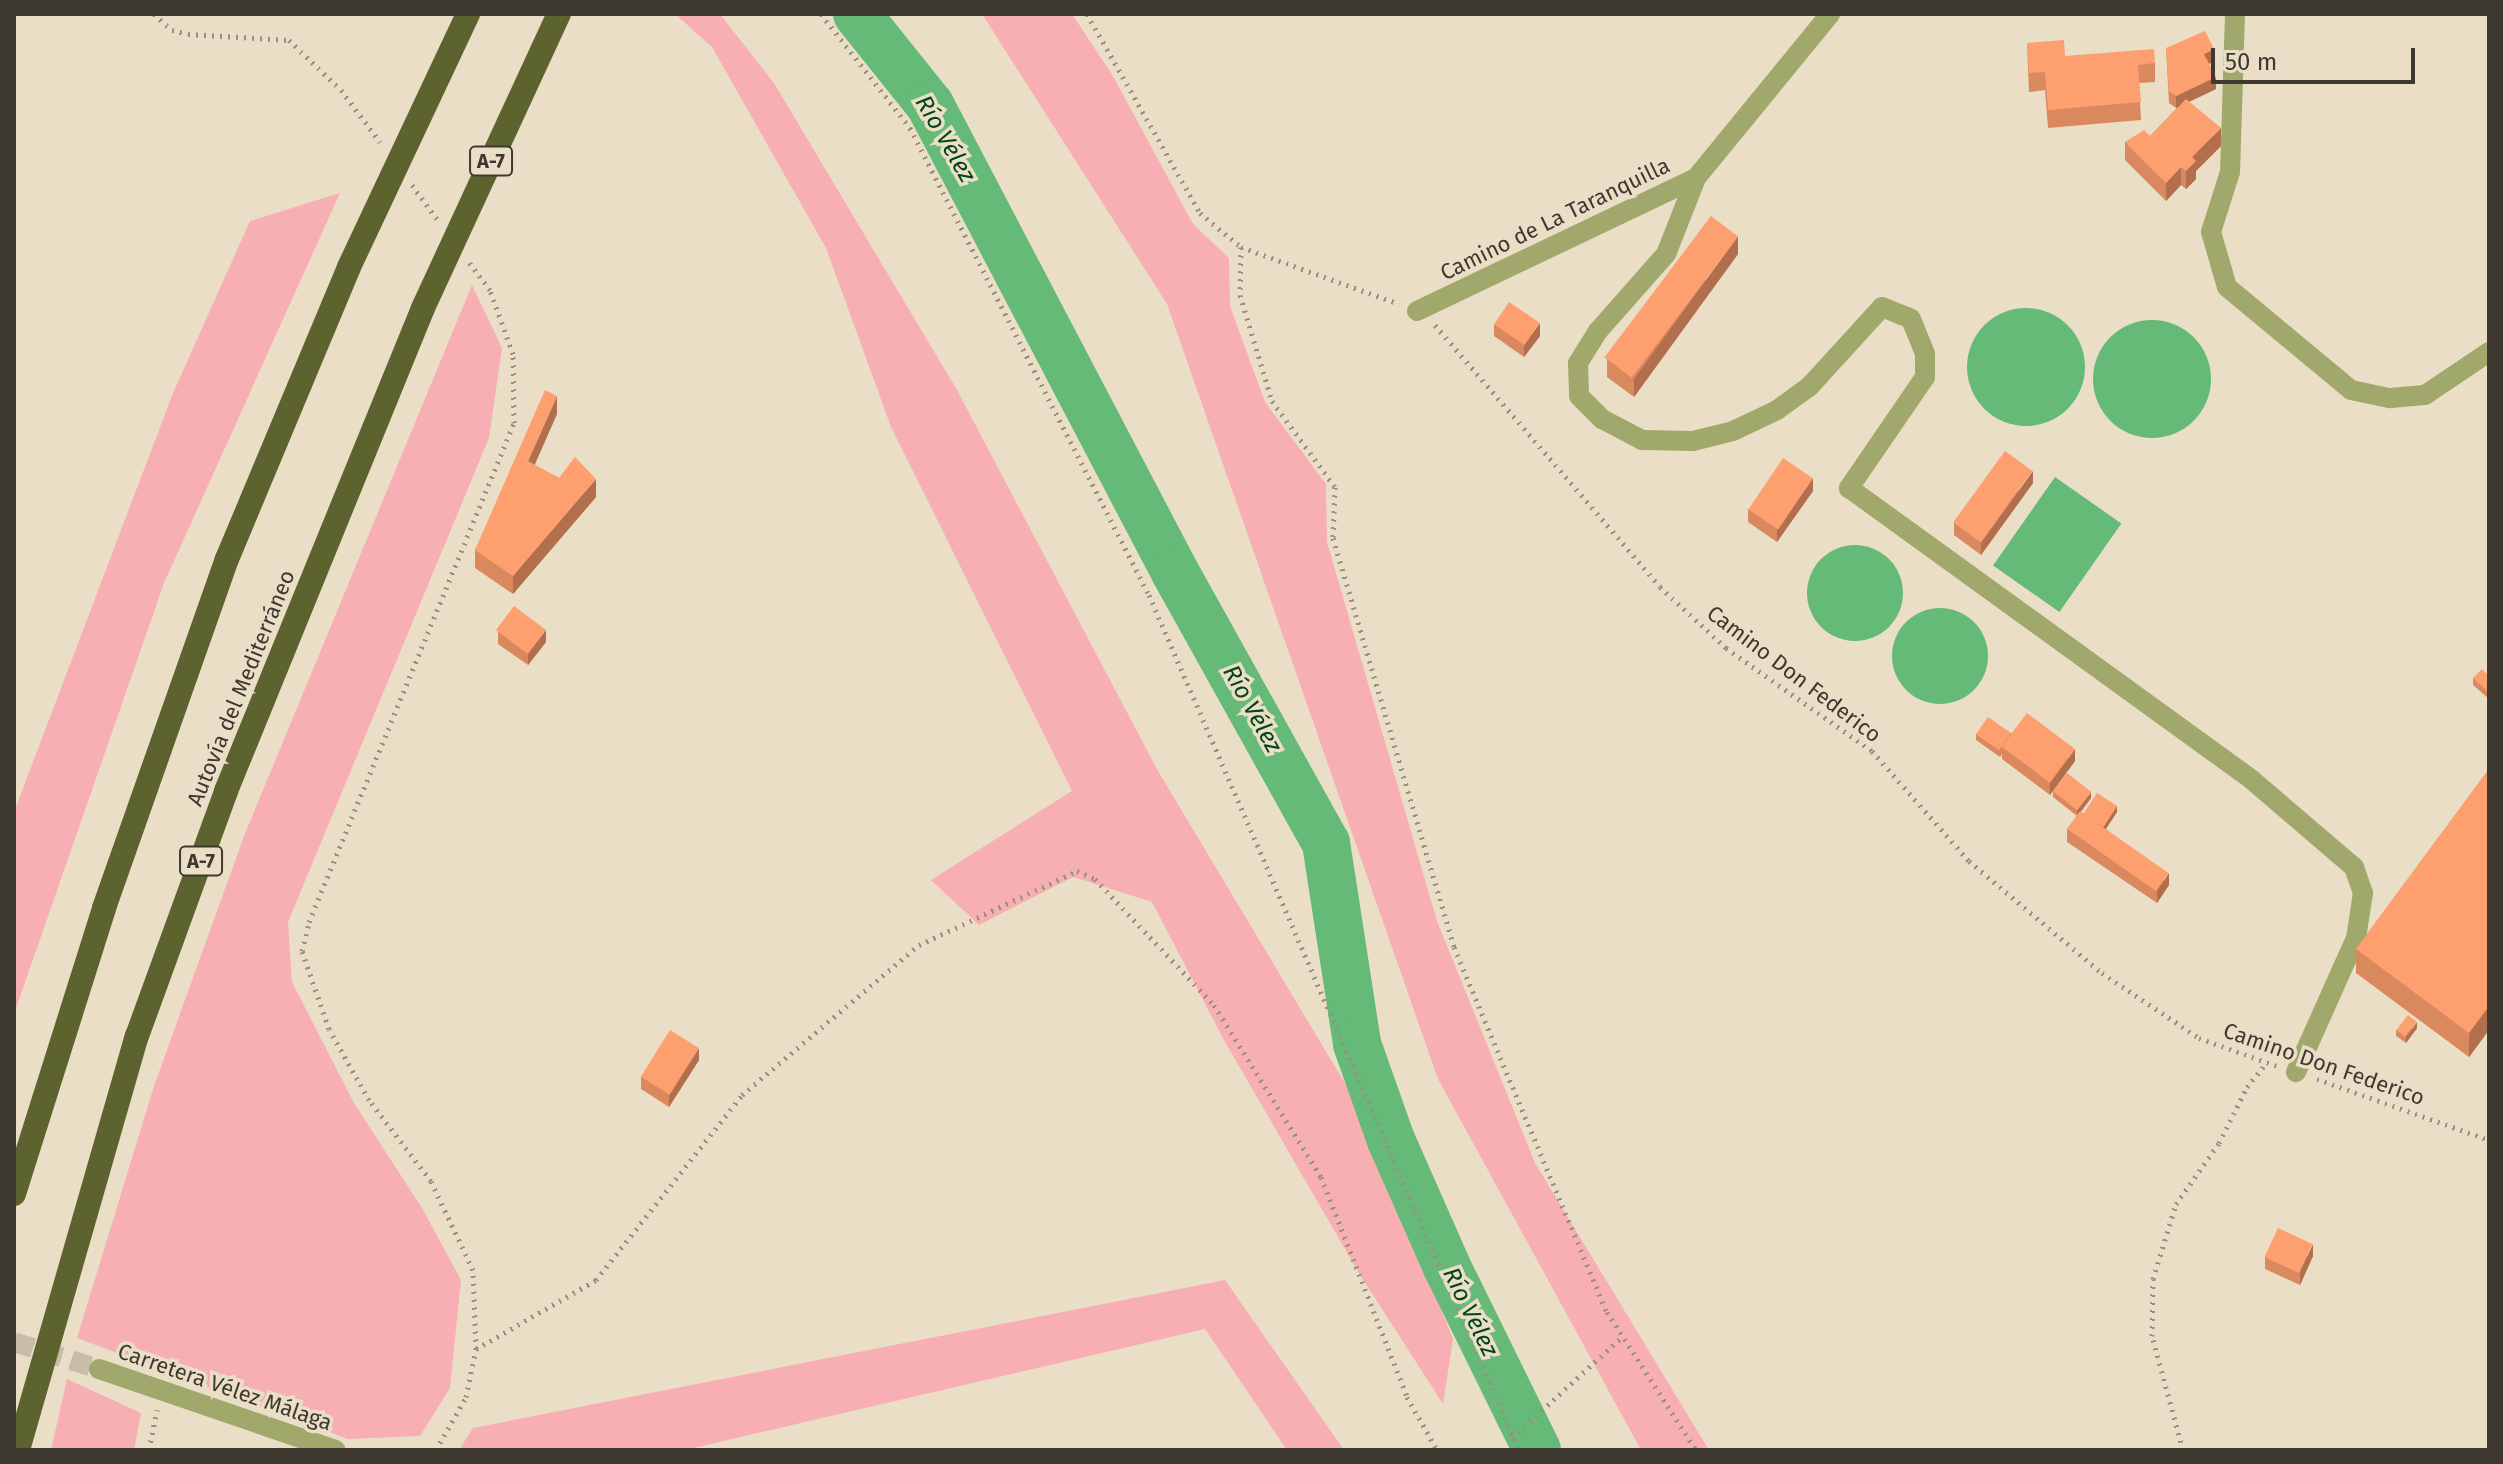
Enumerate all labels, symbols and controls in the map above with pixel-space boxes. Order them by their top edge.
scale bar [2215,32,2419,82]
text: 50 m [2225,48,2277,76]
water label: Río Vélez [909,90,981,188]
road number: A-7 [469,145,513,177]
street label: Camino de La Taranquilla [1436,152,1674,286]
street label: Autovía del Mediterráneo [182,566,300,810]
street label: Camino Don Federico [1702,600,1886,748]
water label: Río Vélez [1216,660,1288,758]
road number: A-7 [179,845,223,877]
street label: Camino Don Federico [2220,1017,2428,1111]
water label: Río Vélez [1436,1263,1504,1361]
street label: Carretera Vélez Málaga [114,1338,336,1436]

